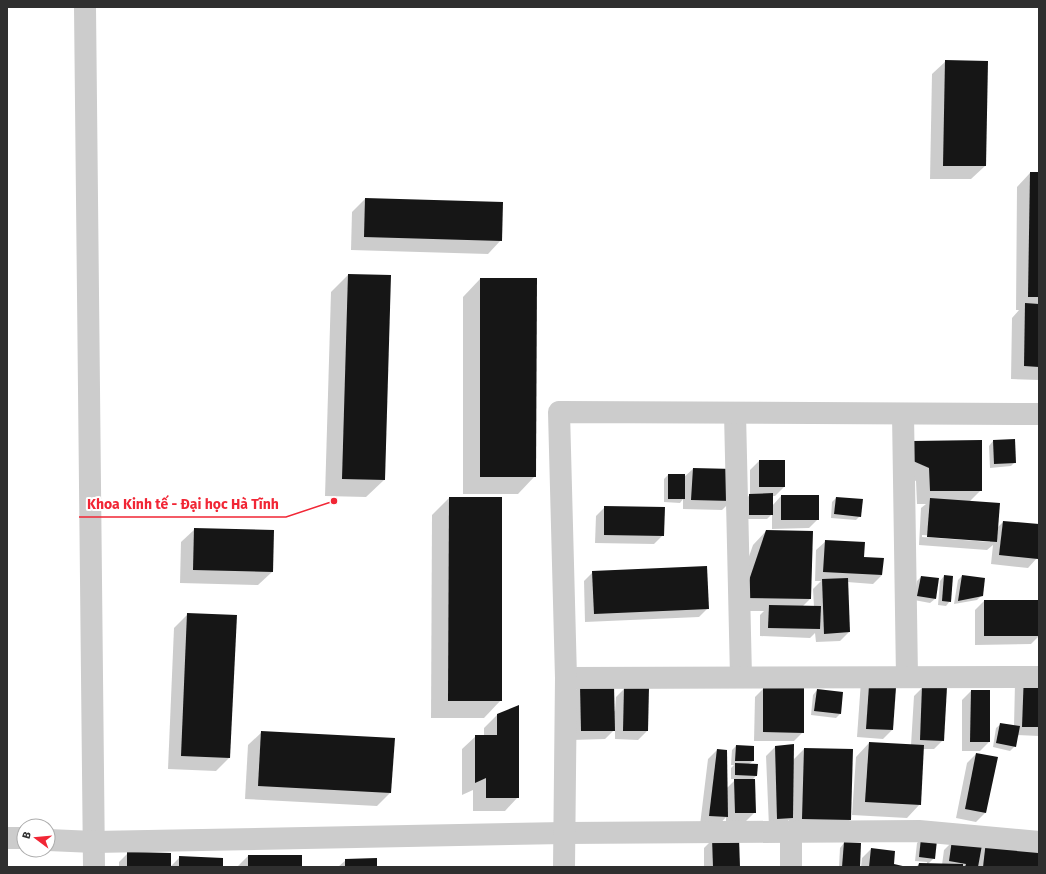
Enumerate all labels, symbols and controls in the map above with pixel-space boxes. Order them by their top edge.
callout: Khoa Kinh tế - Đại học Hà Tĩnh [79,491,286,517]
text: Khoa Kinh tế - Đại học Hà Tĩnh [87,494,279,513]
north arrow [16,818,56,858]
text: B [20,830,34,840]

